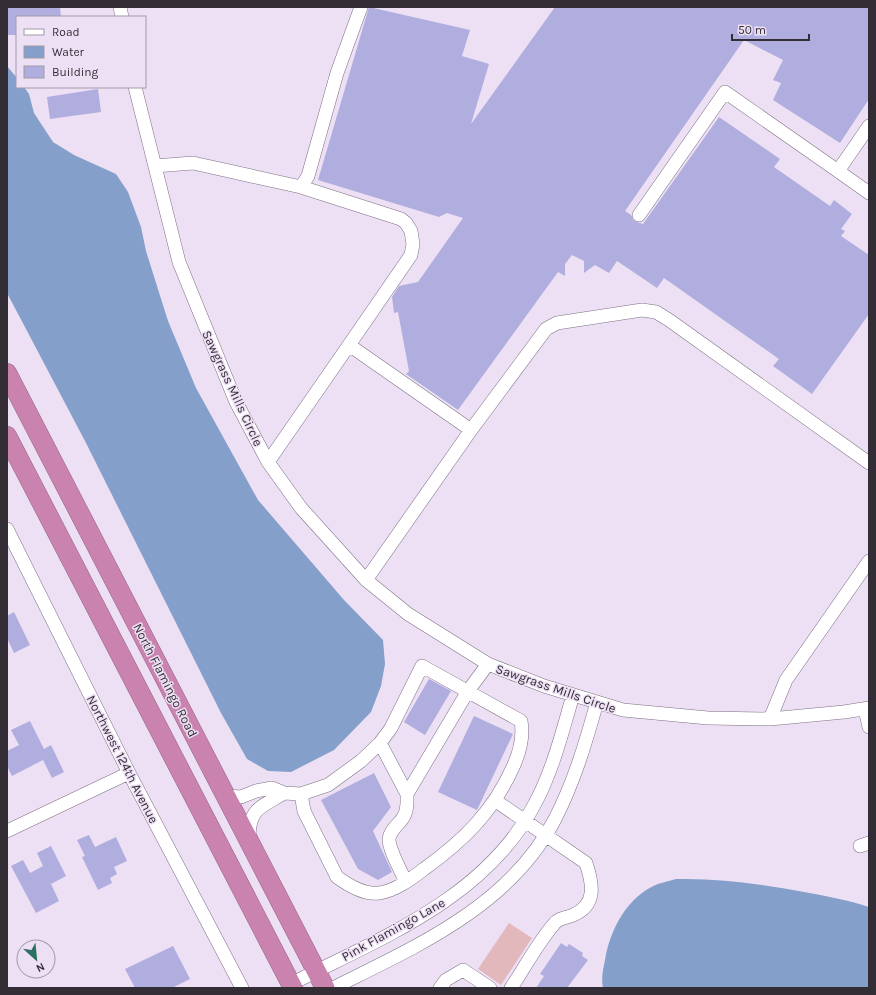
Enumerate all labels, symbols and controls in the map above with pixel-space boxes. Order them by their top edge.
legend [16,16,146,88]
scale bar [732,16,809,42]
text: 50 m [738,23,766,37]
text: Road [52,25,80,39]
text: Water [52,45,85,59]
text: Building [52,65,99,79]
street label: Sawgrass Mills Circle [199,328,266,449]
street label: North Flamingo Road [130,621,201,740]
street label: Sawgrass Mills Circle [494,661,618,716]
street label: Northwest 124th Avenue [84,693,162,826]
street label: Pink Flamingo Lane [339,895,448,964]
north arrow [16,939,56,979]
text: N [34,960,47,975]

